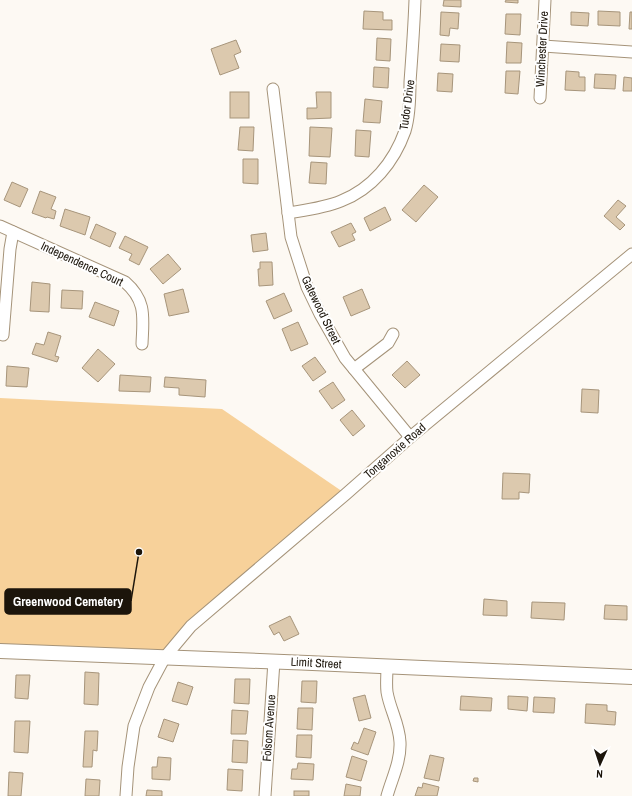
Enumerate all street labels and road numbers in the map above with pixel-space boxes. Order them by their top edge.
street label: Winchester Drive [532,11,552,87]
street label: Tudor Drive [396,79,418,131]
street label: Independence Court [38,238,126,290]
street label: Gatewood Street [298,273,344,347]
street label: Tonganoxie Road [361,420,429,482]
street label: Limit Street [290,654,342,672]
street label: Folsom Avenue [259,694,279,762]

